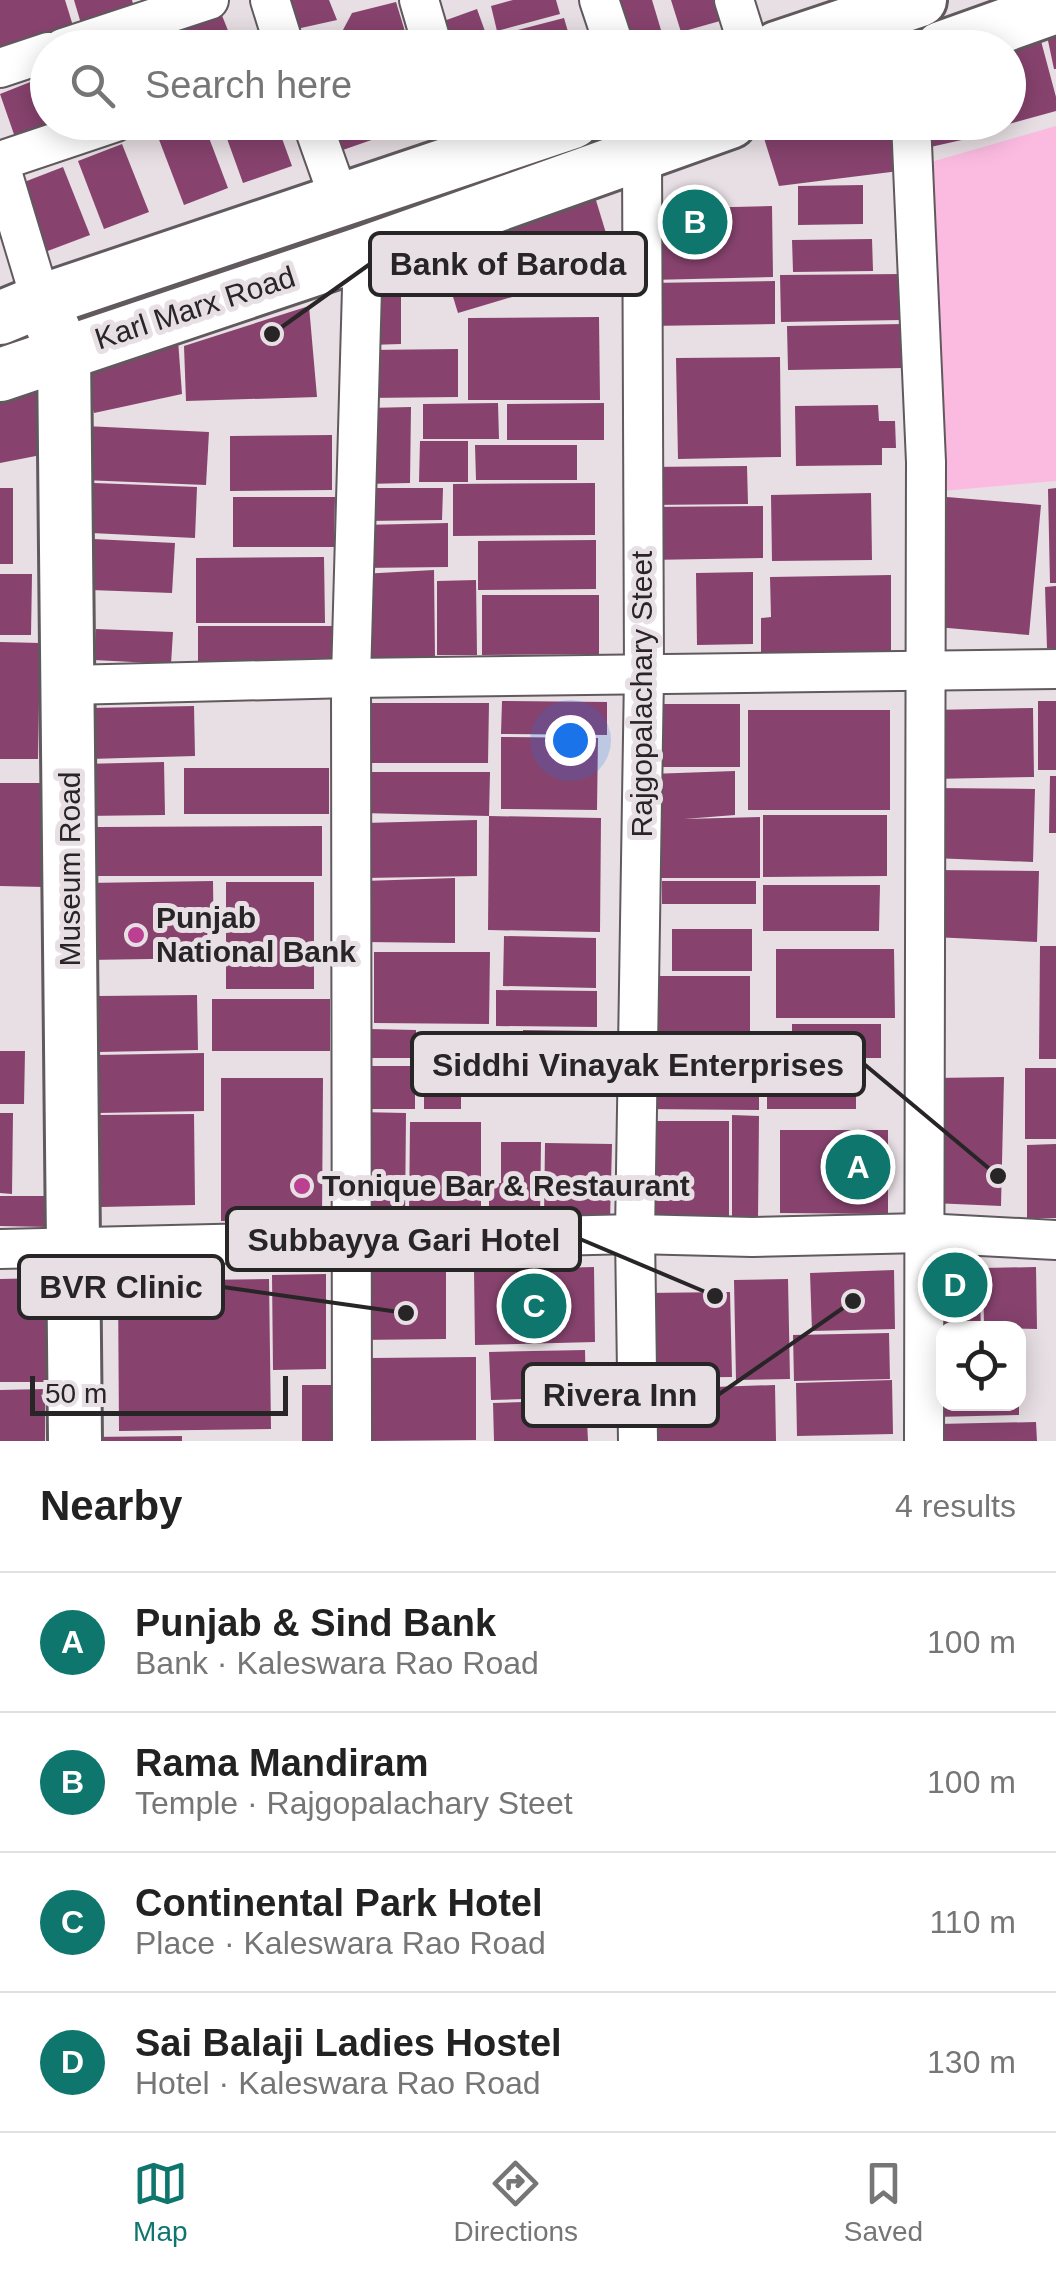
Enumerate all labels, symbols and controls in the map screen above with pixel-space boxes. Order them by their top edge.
search box [30,30,1026,140]
icon: search [65,58,120,113]
text: Search here [145,64,352,106]
pin: B [662,184,728,260]
callout: Bank of Baroda [370,233,646,295]
text: Bank of Baroda [390,246,626,282]
street label: Karl Marx Road [91,260,299,355]
street label: Rajgopalachary Steet [625,550,658,837]
your location [545,715,596,766]
street label: Museum Road [53,771,86,967]
place label: Punjab National Bank [156,901,356,968]
marker: Punjab National Bank [125,924,147,946]
callout: Siddhi Vinayak Enterprises [412,1033,864,1095]
text: Siddhi Vinayak Enterprises [432,1047,844,1083]
pin: A [826,1130,890,1204]
place label: Tonique Bar & Restaurant [322,1169,690,1202]
marker: Tonique Bar & Restaurant [291,1175,313,1197]
callout: Subbayya Gari Hotel [227,1208,580,1270]
text: Subbayya Gari Hotel [248,1222,560,1258]
pin: D [922,1248,988,1322]
callout: BVR Clinic [19,1256,223,1318]
pin: C [502,1268,566,1344]
text: BVR Clinic [39,1269,203,1305]
map controls [936,1321,1026,1411]
button: locate [936,1321,1026,1411]
callout: Rivera Inn [523,1364,718,1426]
scale bar [30,1371,288,1416]
text: Rivera Inn [543,1377,697,1413]
text: 50 m [45,1378,107,1409]
text: Nearby [40,1482,182,1529]
text: 4 results [895,1488,1016,1524]
text: Punjab & Sind Bank [135,1602,496,1644]
text: A [61,1624,84,1660]
text: 100 m [927,1624,1016,1660]
text: Bank · Kaleswara Rao Road [135,1645,539,1681]
text: Rama Mandiram [135,1742,429,1784]
text: B [61,1764,84,1800]
text: 100 m [927,1764,1016,1800]
text: Temple · Rajgopalachary Steet [135,1785,573,1821]
text: Continental Park Hotel [135,1882,543,1924]
text: C [61,1904,84,1940]
text: 110 m [929,1904,1016,1940]
text: Place · Kaleswara Rao Road [135,1925,546,1961]
text: Sai Balaji Ladies Hostel [135,2022,562,2064]
text: D [61,2044,84,2080]
text: 130 m [927,2044,1016,2080]
text: Hotel · Kaleswara Rao Road [135,2065,541,2101]
tab: Map [133,2156,188,2248]
tab: Directions [454,2156,578,2248]
tab: Saved [844,2156,923,2248]

